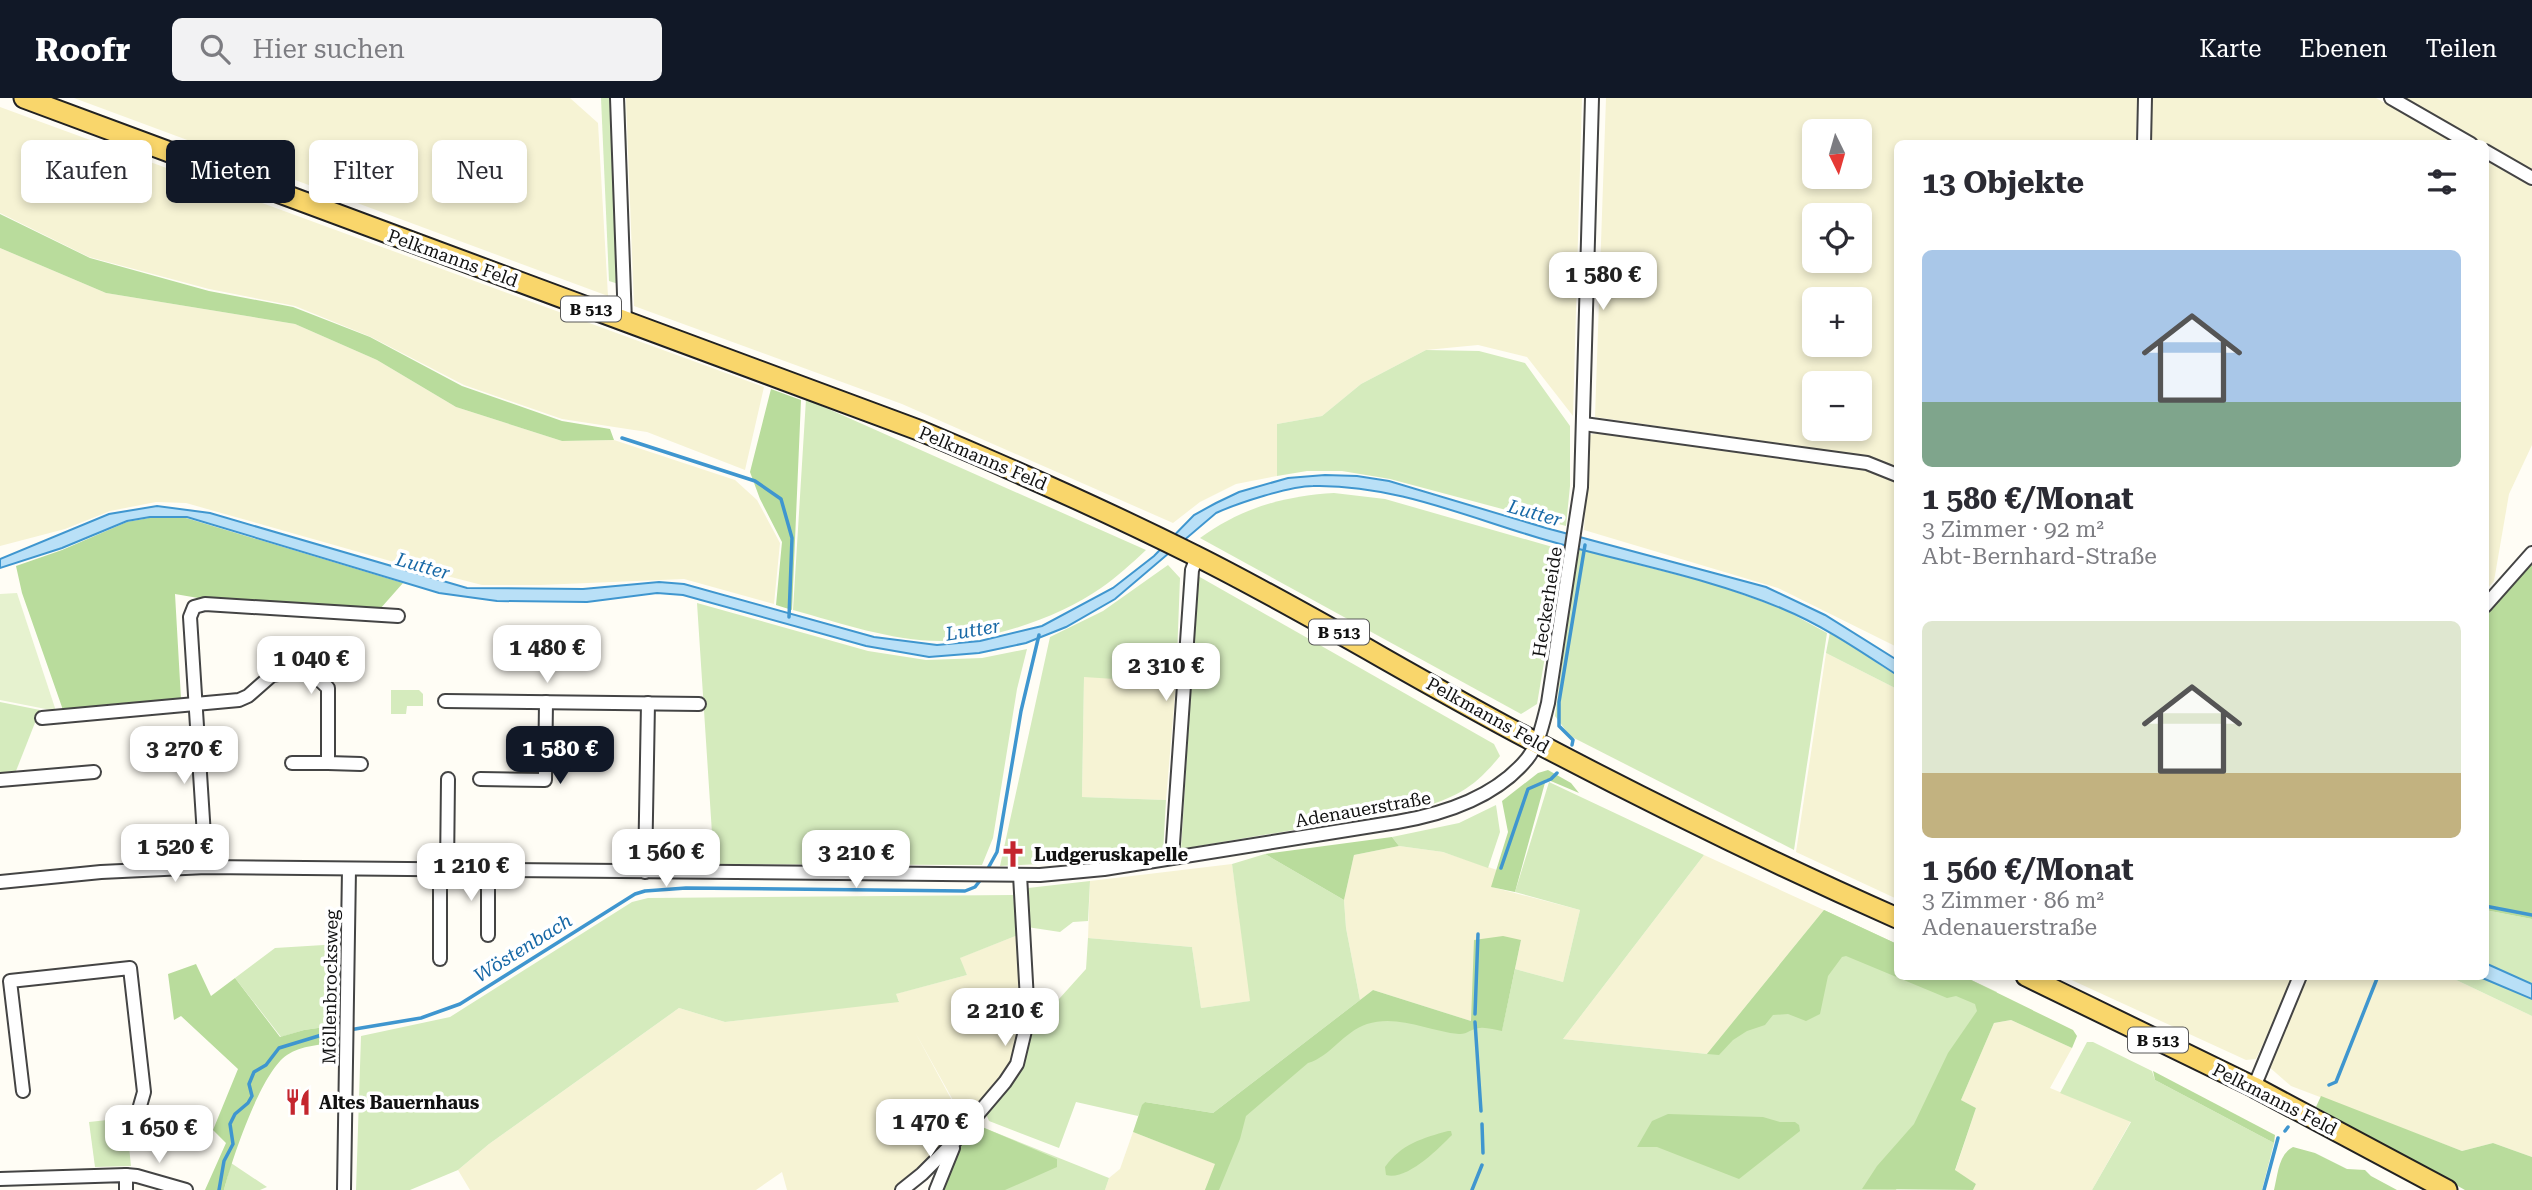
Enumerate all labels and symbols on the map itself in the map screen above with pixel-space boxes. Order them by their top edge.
north arrow [1802,119,1872,189]
street label: Pelkmanns Feld [385,225,521,291]
pin: 1 580 € [1538,252,1668,312]
road number: B 513 [561,296,621,322]
street label: Pelkmanns Feld [916,422,1051,495]
water label: Lutter [1504,494,1565,532]
street label: Heckerheide [1528,545,1566,659]
water label: Lutter [392,547,453,585]
water label: Lutter [943,614,1002,646]
road number: B 513 [1309,620,1369,645]
pin: 1 480 € [482,626,612,685]
pin: 1 040 € [246,636,376,696]
pin: 2 310 € [1101,644,1231,703]
street label: Pelkmanns Feld [1423,673,1553,758]
pin: 3 270 € [119,726,249,786]
pin: 1 580 € [495,726,625,786]
street label: Adenauerstraße [1294,787,1432,831]
pin: 1 520 € [110,824,240,884]
pin: 1 560 € [601,830,731,889]
pin: 3 210 € [791,830,921,890]
church icon: Ludgeruskapelle [998,839,1028,869]
pin: 1 210 € [406,844,536,903]
place label: Ludgeruskapelle [1034,844,1188,865]
street label: Möllenbrocksweg [318,909,342,1064]
water label: Wöstenbach [470,909,576,987]
pin: 2 210 € [940,988,1070,1048]
road number: B 513 [2128,1028,2188,1052]
street label: Pelkmanns Feld [2209,1059,2341,1140]
restaurant icon: Altes Bauernhaus [283,1087,313,1117]
place label: Altes Bauernhaus [319,1092,479,1113]
pin: 1 470 € [865,1100,995,1159]
pin: 1 650 € [94,1105,224,1165]

